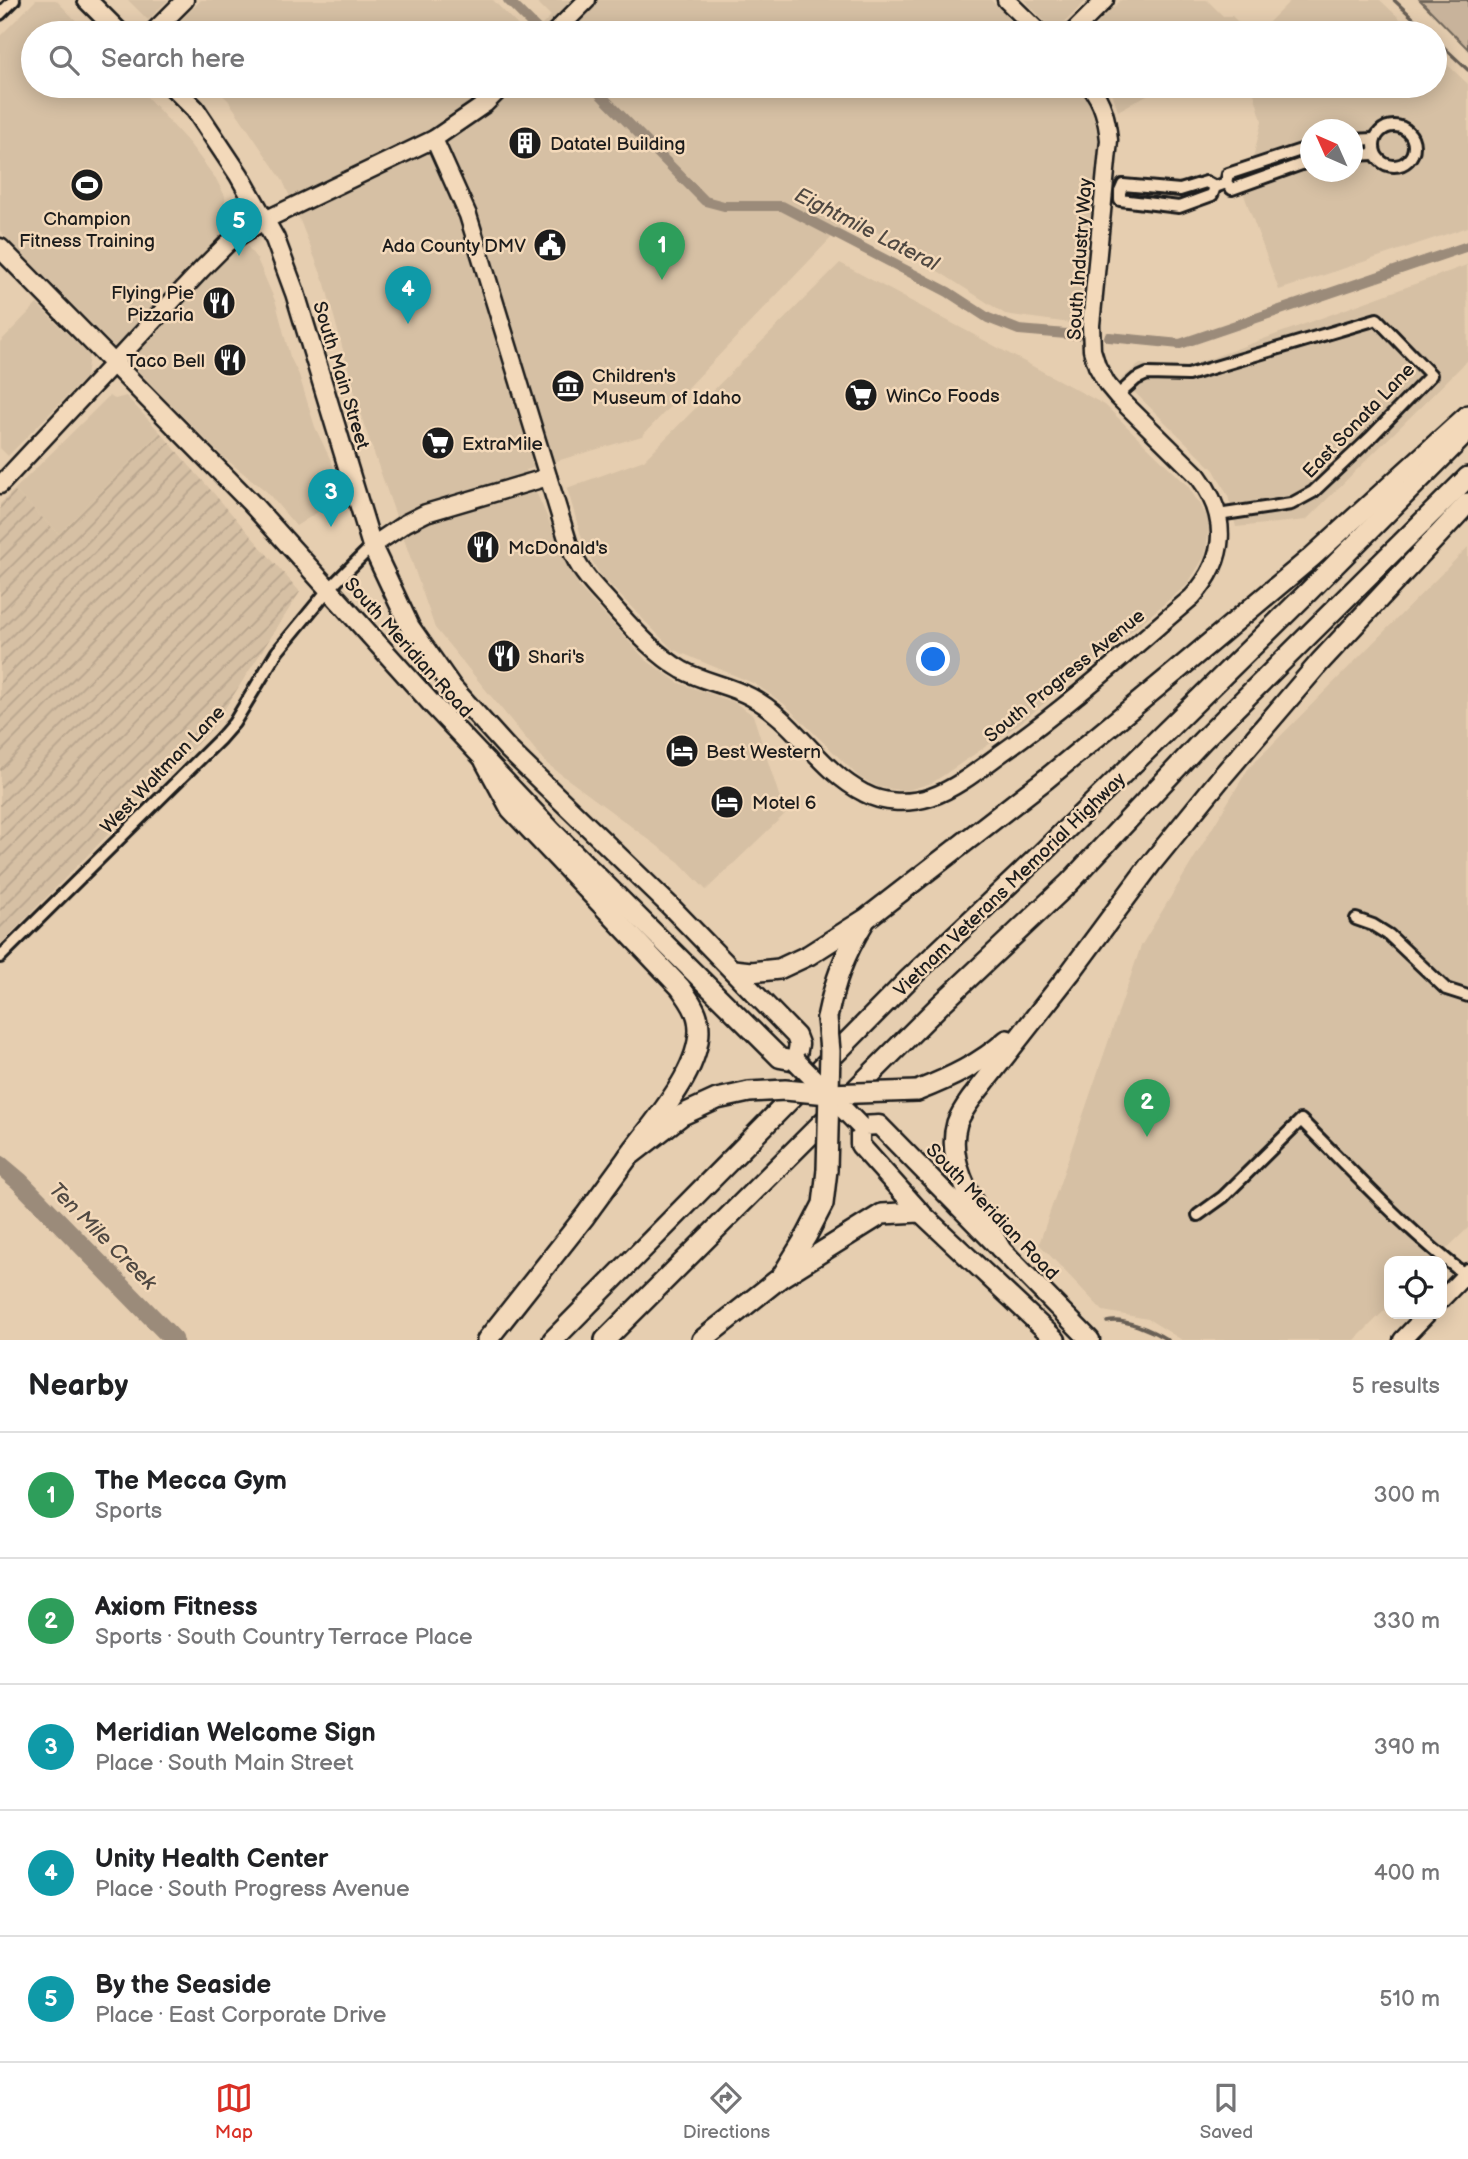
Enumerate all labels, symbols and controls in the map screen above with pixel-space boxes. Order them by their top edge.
search box [21,21,1447,98]
icon: search [45,41,83,79]
text: Search here [101,44,245,75]
north arrow [1300,119,1363,182]
building icon: Datatel Building [506,124,544,162]
place label: Datatel Building [550,133,685,156]
sports icon: Champion Fitness Training [68,166,106,204]
street label: South Industry Way [1063,177,1098,341]
water label: Eightmile Lateral [791,182,944,277]
pin: 5 [216,198,262,256]
place label: Champion Fitness Training [19,208,155,253]
pin: 1 [639,222,685,280]
public building icon: Ada County DMV [531,226,569,264]
place label: Ada County DMV [382,235,526,258]
pin: 4 [385,266,431,324]
place label: Flying Pie Pizzaria [111,282,194,327]
restaurant icon: Flying Pie Pizzaria [200,284,238,322]
street label: South Main Street [307,299,374,452]
restaurant icon: Taco Bell [211,341,249,379]
place label: Taco Bell [126,350,205,373]
street label: East Sonata Lane [1298,359,1420,483]
place label: Children's Museum of Idaho [592,365,742,410]
museum icon: Children's Museum of Idaho [549,367,587,405]
supermarket icon: WinCo Foods [842,376,880,414]
place label: WinCo Foods [886,385,1000,408]
supermarket icon: ExtraMile [419,424,457,462]
place label: ExtraMile [462,433,543,456]
pin: 3 [308,469,354,527]
restaurant icon: McDonald's [464,528,502,566]
place label: McDonald's [508,537,608,560]
street label: South Meridian Road [339,573,477,723]
street label: South Progress Avenue [980,604,1150,748]
restaurant icon: Shari's [485,637,523,675]
your location [916,642,950,676]
place label: Shari's [528,646,584,669]
street label: West Waltman Lane [96,701,230,839]
hotel icon: Best Western [663,732,701,770]
place label: Best Western [706,741,821,764]
street label: Vietnam Veterans Memorial Highway [890,768,1131,1002]
hotel icon: Motel 6 [708,783,746,821]
place label: Motel 6 [752,792,816,815]
pin: 2 [1124,1079,1170,1137]
street label: South Meridian Road [921,1139,1063,1285]
water label: Ten Mile Creek [44,1177,162,1296]
map controls [1384,1256,1447,1319]
button: locate [1384,1256,1447,1319]
text: Nearby [28,1368,128,1404]
text: 5 results [1352,1372,1440,1400]
text: The Mecca Gym [95,1466,287,1497]
text: 1 [46,1481,56,1509]
text: 300 m [1374,1481,1440,1509]
text: Sports [95,1497,162,1525]
text: Axiom Fitness [95,1592,258,1623]
text: 2 [44,1607,58,1635]
text: 330 m [1373,1607,1440,1635]
text: Sports · South Country Terrace Place [95,1623,473,1651]
text: Meridian Welcome Sign [95,1718,376,1749]
text: 3 [44,1733,58,1761]
text: 390 m [1374,1733,1440,1761]
text: Place · South Main Street [95,1749,354,1777]
text: Unity Health Center [95,1844,328,1875]
text: 4 [44,1859,58,1887]
text: 400 m [1374,1859,1440,1887]
text: Place · South Progress Avenue [95,1875,410,1903]
text: By the Seaside [95,1970,271,2001]
text: 5 [44,1985,58,2013]
text: 510 m [1379,1985,1440,2013]
text: Place · East Corporate Drive [95,2001,386,2029]
tab: Map [215,2079,253,2144]
tab: Directions [683,2079,770,2144]
tab: Saved [1200,2079,1253,2144]

